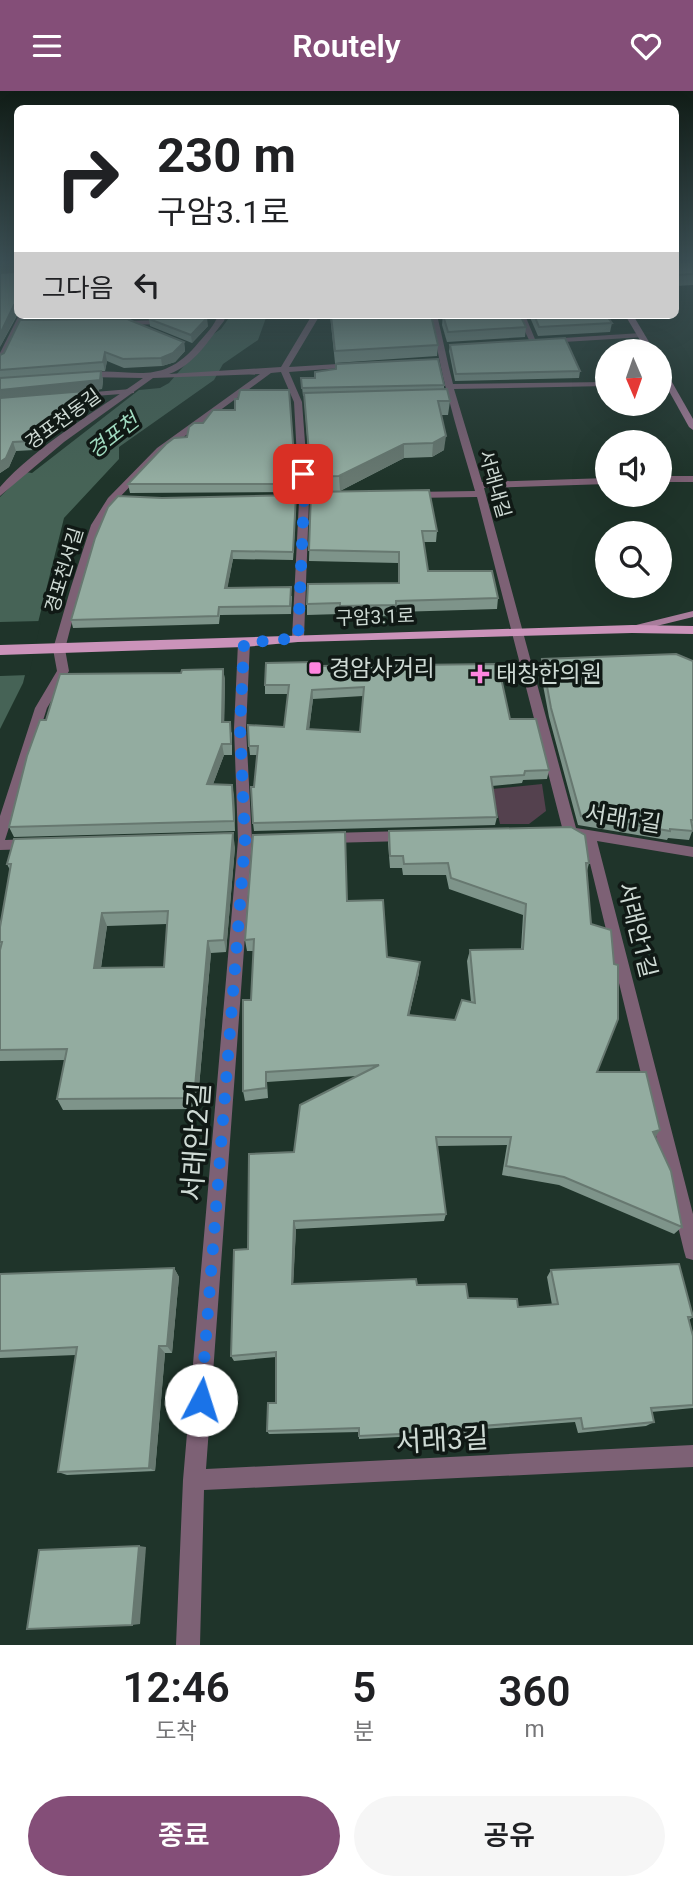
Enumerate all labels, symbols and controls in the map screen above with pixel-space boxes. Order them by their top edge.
icon: menu [28,27,66,65]
text: Routely [292,27,401,65]
icon: heart [627,27,665,65]
text: 230 m [157,127,296,184]
icon: right [42,133,133,224]
text: 구암3.1로 [157,193,290,231]
icon: left [128,266,166,304]
text: 그다음 [42,273,114,303]
north arrow [595,339,672,417]
map controls [595,339,672,598]
street label: 경포천동길 [21,384,105,454]
water label: 경포천 [83,407,145,463]
button: sound [595,430,672,507]
pin [273,444,333,504]
street label: 서래내길 [474,447,516,521]
icon: arrive [284,455,322,493]
button: search [595,521,672,598]
street label: 경포천서길 [40,525,88,615]
street label: 구암3.1로 [335,604,415,630]
place label: 경암사거리 [329,655,435,682]
marker: 경암사거리 [307,660,323,676]
place label: 태창한의원 [496,661,602,688]
marker: 태창한의원 [470,664,490,684]
street label: 서래1길 [583,800,663,838]
street label: 서래안1길 [612,879,662,981]
street label: 서래안2길 [175,1082,217,1202]
position arrow [164,1363,238,1437]
street label: 서래3길 [395,1421,489,1459]
text: 12:46 [122,1663,230,1712]
text: 5 [352,1663,376,1712]
text: 360 [499,1667,571,1716]
text: m [525,1716,545,1743]
text: 도착 [155,1718,197,1745]
text: 분 [354,1718,375,1745]
button: 종료 [28,1796,340,1876]
button: 공유 [354,1796,665,1876]

